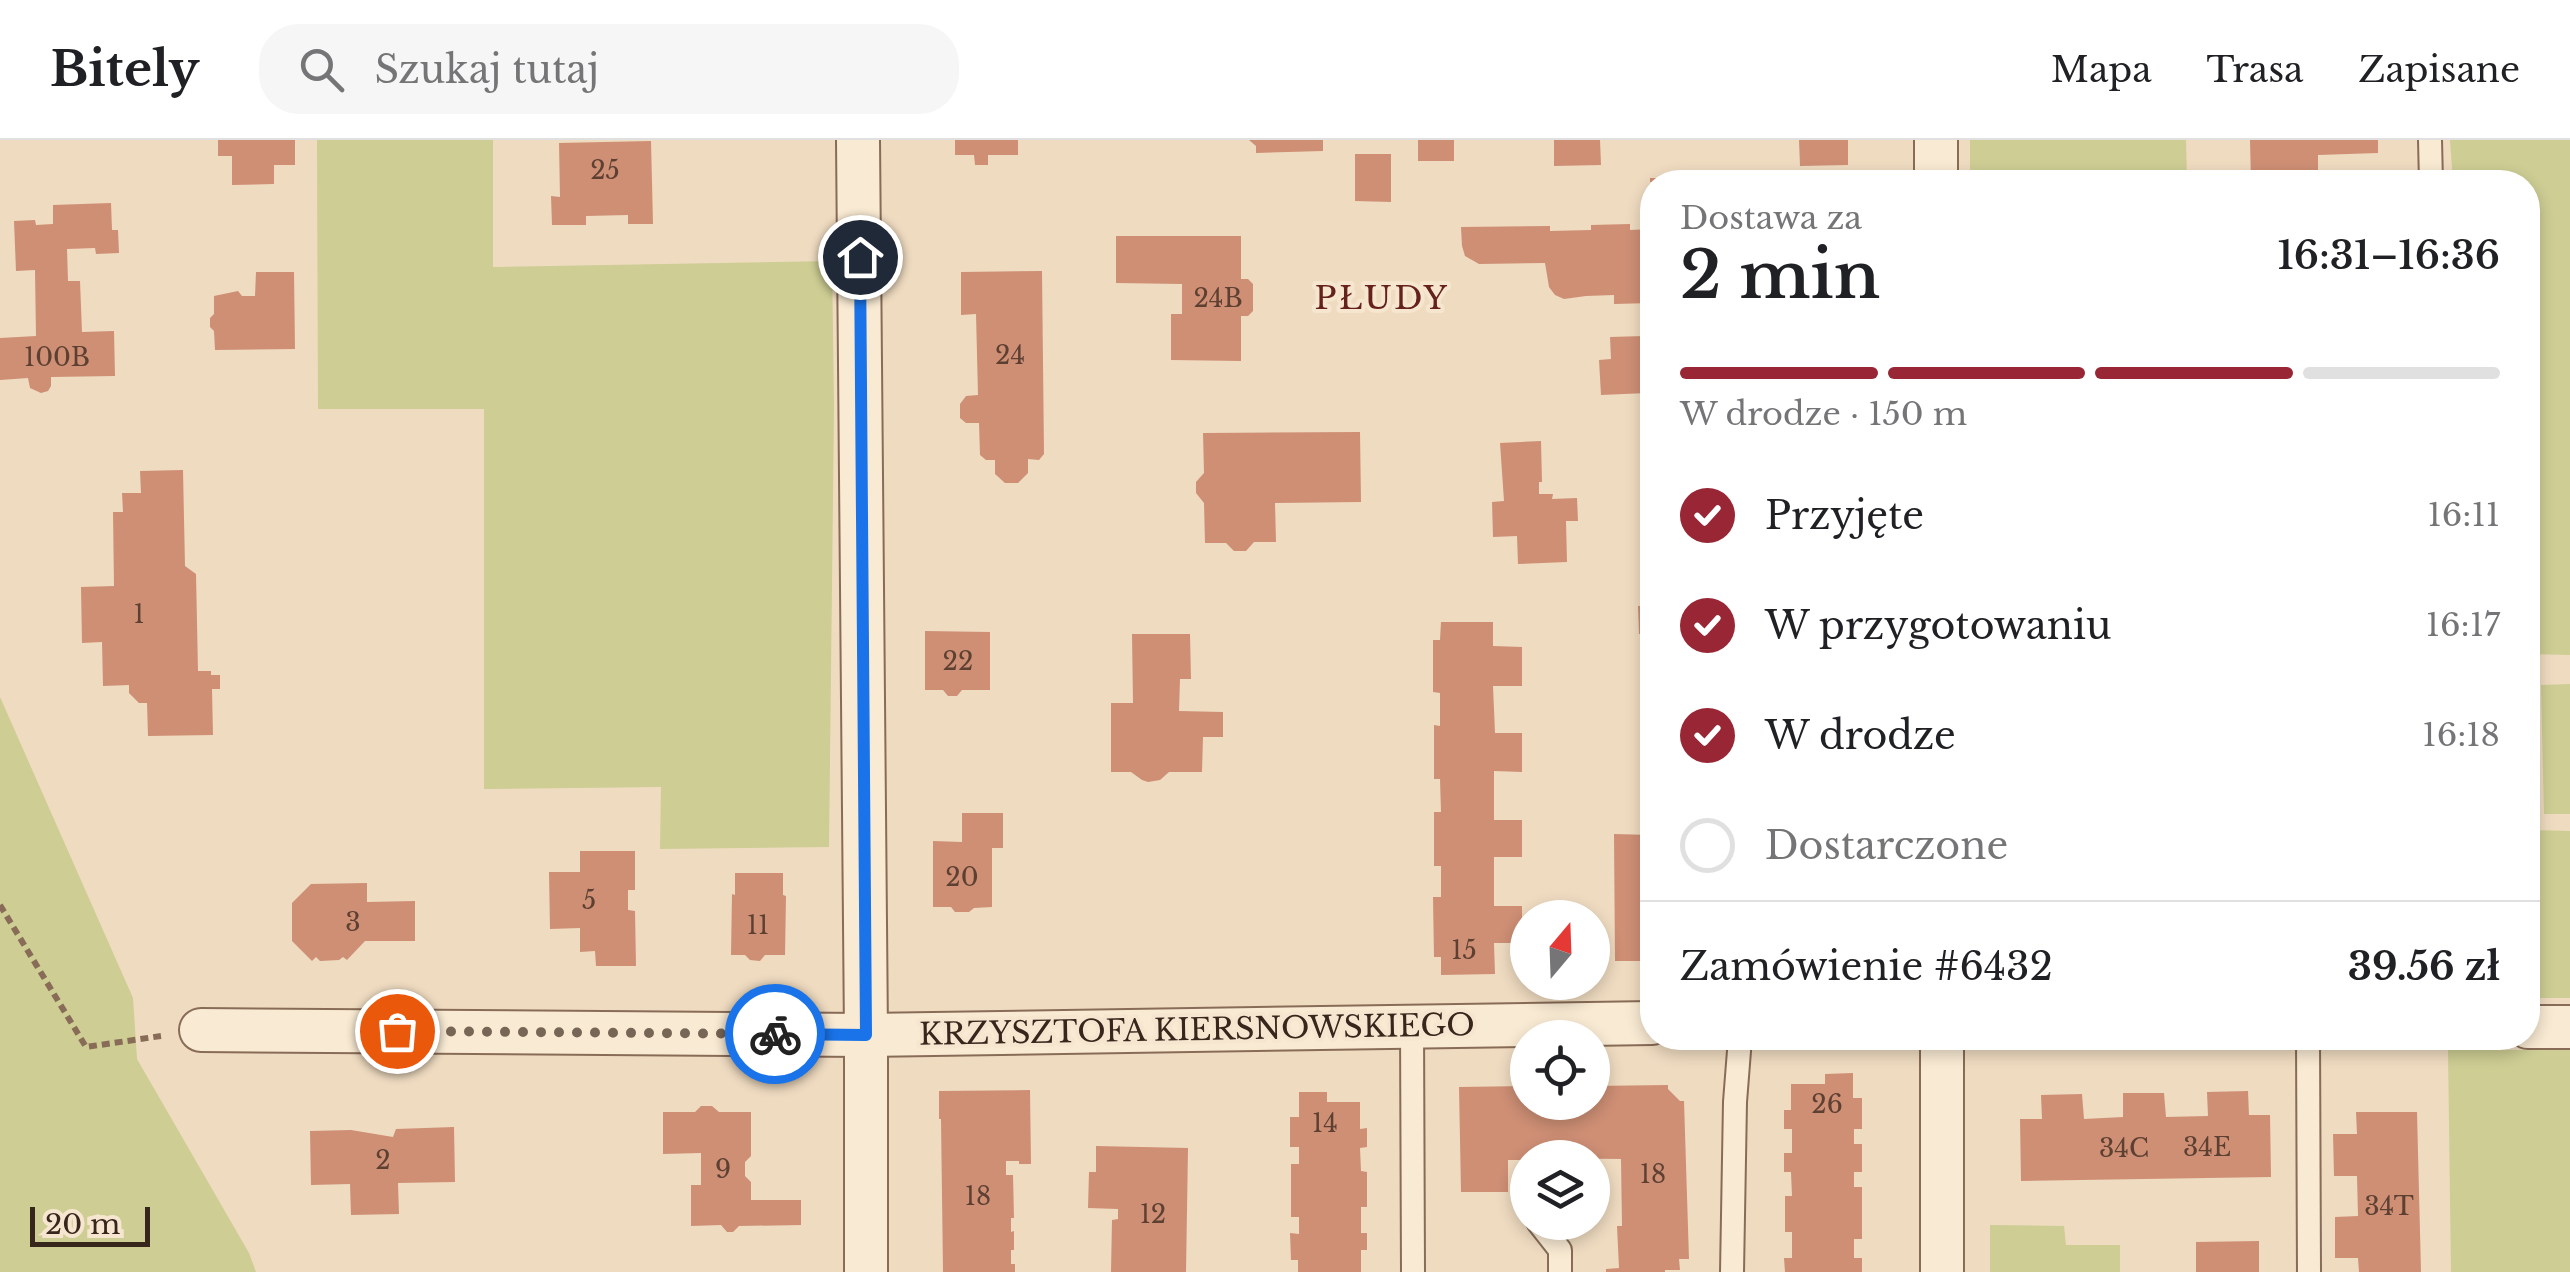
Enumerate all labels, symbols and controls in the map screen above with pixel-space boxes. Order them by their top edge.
search box [259,24,959,114]
text: Bitely [50,39,199,99]
icon: search [294,42,349,97]
text: Szukaj tutaj [374,46,599,93]
text: Mapa [2051,48,2152,91]
text: Trasa [2207,48,2304,91]
text: Zapisane [2359,48,2520,91]
house number: 25 [590,155,620,186]
text: Dostawa za [1680,198,1862,238]
pin [818,215,903,300]
icon: home [833,230,888,285]
text: 16:31–16:36 [2277,232,2500,279]
text: 2 min [1680,235,1880,316]
district label: PŁUDY [1314,278,1450,318]
house number: 24B [1193,283,1243,314]
house number: 24 [995,340,1025,371]
house number: 100B [24,342,90,373]
text: W drodze · 150 m [1680,394,1967,434]
icon: check [1680,488,1735,543]
text: Przyjęte [1765,492,1924,539]
text: 16:11 [2427,495,2500,535]
icon: check [1680,598,1735,653]
house number: 1 [133,599,145,630]
text: W przygotowaniu [1765,602,2111,649]
text: 16:17 [2426,605,2500,645]
house number: 22 [943,646,973,677]
icon: check [1680,708,1735,763]
text: W drodze [1765,712,1956,759]
text: 16:18 [2422,715,2500,755]
text: Dostarczone [1765,822,2008,869]
house number: 20 [945,862,979,893]
house number: 5 [582,885,596,916]
north arrow [1510,900,1610,1000]
map controls [1510,900,1610,1240]
house number: 3 [345,907,361,938]
house number: 11 [747,910,769,941]
house number: 15 [1451,935,1477,966]
text: Zamówienie #6432 [1680,943,2053,990]
text: 39.56 zł [2348,943,2500,990]
courier [725,984,825,1084]
pin [355,989,440,1074]
icon: bag [370,1004,425,1059]
street label: KRZYSZTOFA KIERSNOWSKIEGO [919,1006,1475,1053]
icon: bike [748,1007,803,1062]
button: locate [1510,1020,1610,1120]
house number: 26 [1811,1089,1843,1120]
house number: 14 [1312,1108,1338,1139]
house number: 34E [2183,1132,2231,1163]
house number: 34C [2099,1133,2149,1164]
button: layers [1510,1140,1610,1240]
house number: 2 [375,1145,391,1176]
house number: 9 [715,1154,731,1185]
house number: 18 [1640,1159,1666,1190]
house number: 18 [965,1181,991,1212]
house number: 34T [2364,1191,2414,1222]
house number: 12 [1140,1199,1166,1230]
scale bar [30,1202,150,1246]
text: 20 m [45,1207,120,1242]

